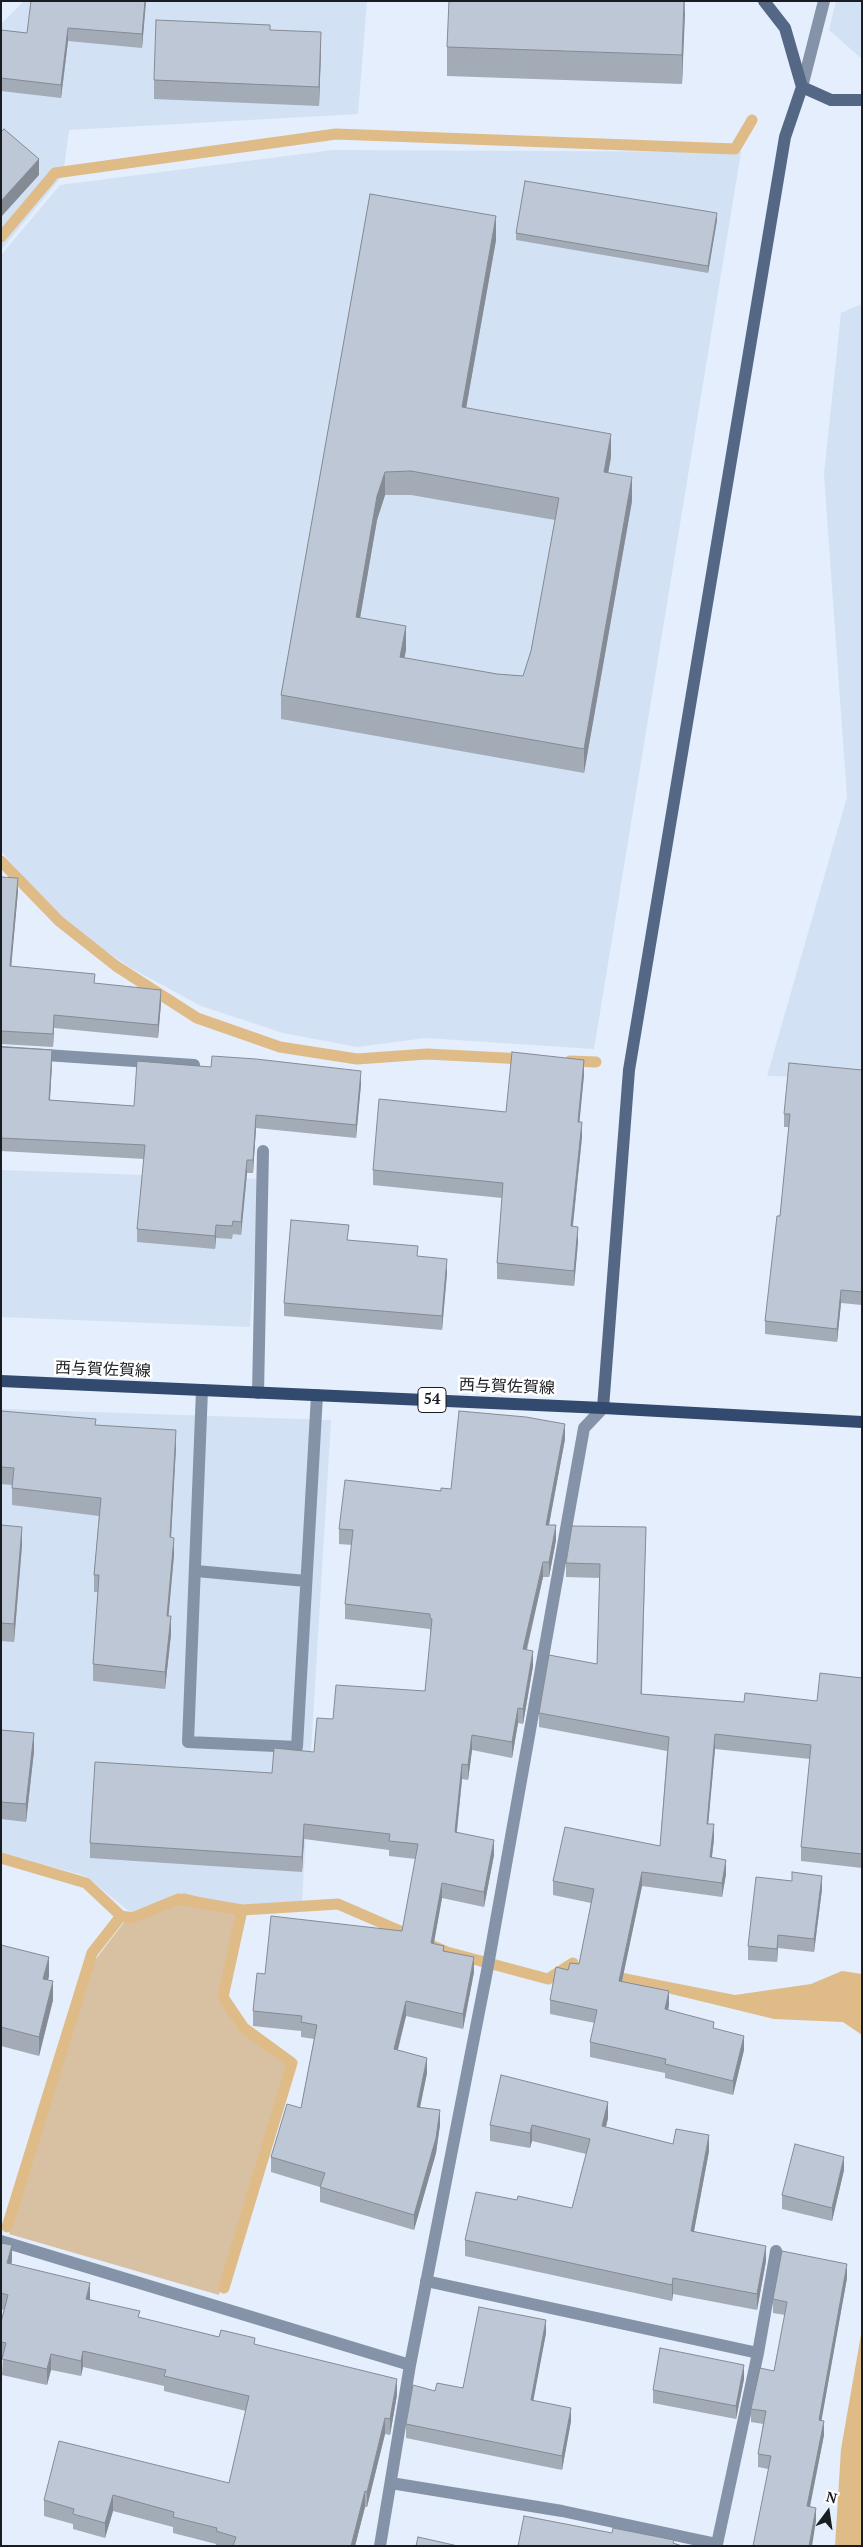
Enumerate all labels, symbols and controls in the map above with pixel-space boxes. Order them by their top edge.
street label: 西与賀佐賀線 [55,1359,151,1381]
street label: 西与賀佐賀線 [459,1376,555,1398]
road number: 54 [418,1388,446,1412]
text: N [824,2486,839,2507]
north arrow [803,2487,853,2537]

